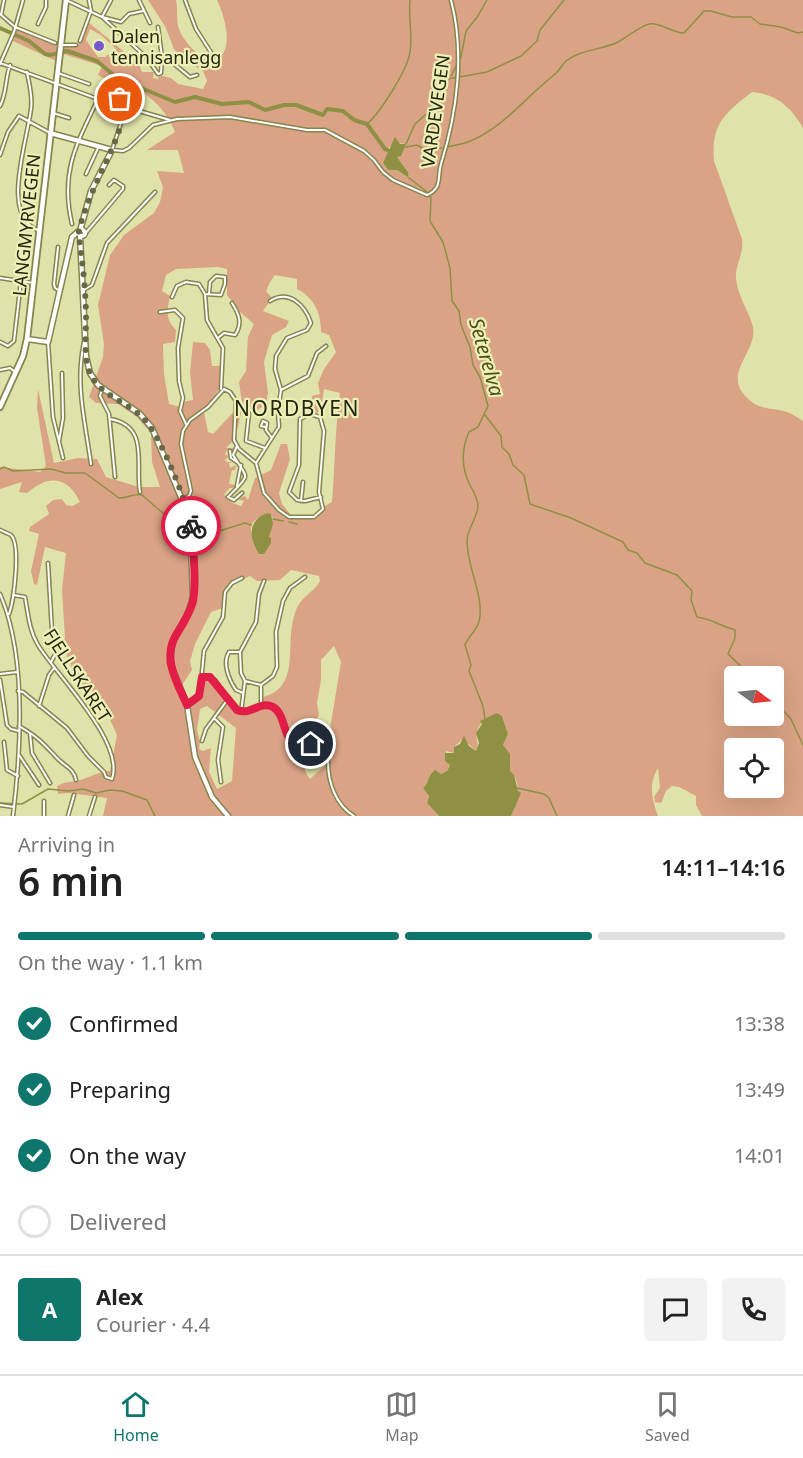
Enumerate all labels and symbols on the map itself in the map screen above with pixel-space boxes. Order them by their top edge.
place label: Dalen tennisanlegg [111,24,221,69]
marker: Dalen tennisanlegg [92,39,106,53]
street label: VARDEVEGEN [415,53,455,169]
pin [94,73,145,124]
street label: LANGMYRVEGEN [7,153,45,297]
water label: Seterelva [463,315,511,399]
district label: NORDBYEN [234,394,360,422]
courier [161,496,221,556]
street label: FJELLSKARET [39,624,117,726]
north arrow [724,666,784,726]
pin [285,718,336,769]

